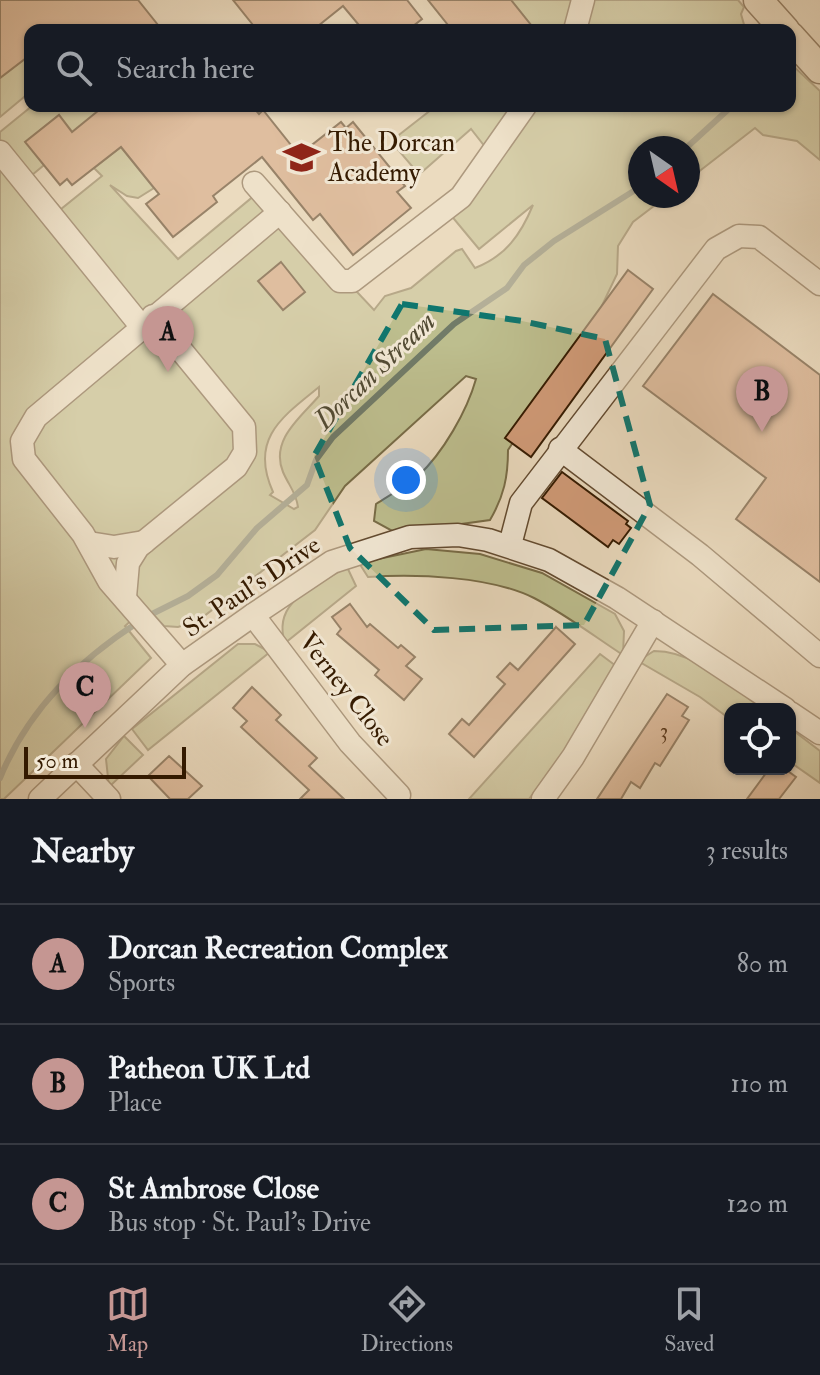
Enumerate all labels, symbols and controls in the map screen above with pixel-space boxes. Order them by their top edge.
search box [24,24,796,112]
icon: search [52,46,96,90]
text: Search here [116,50,255,87]
place label: The Dorcan Academy [327,127,455,189]
north arrow [628,136,700,208]
school or university icon: The Dorcan Academy [283,138,321,176]
water label: Dorcan Stream [306,305,443,438]
pin: A [142,306,194,372]
pin: B [736,366,788,432]
your location [386,460,426,500]
street label: St. Paul's Drive [177,529,326,645]
street label: Verney Close [292,626,401,753]
pin: C [59,662,111,728]
map controls [724,703,796,775]
button: locate [724,703,796,775]
house number: 3 [660,717,668,745]
scale bar [24,743,186,779]
text: 50 m [36,747,78,775]
text: Nearby [32,830,134,873]
text: 3 results [706,835,788,867]
text: Dorcan Recreation Complex [108,930,448,967]
text: A [50,948,66,980]
text: 80 m [737,948,788,980]
text: Sports [108,967,175,999]
text: Patheon UK Ltd [108,1050,310,1087]
text: B [49,1068,67,1100]
text: 110 m [731,1068,788,1100]
text: Place [108,1087,162,1119]
text: St Ambrose Close [108,1170,319,1207]
text: C [48,1188,68,1220]
text: 120 m [727,1188,788,1220]
text: Bus stop · St. Paul's Drive [108,1207,371,1239]
tab: Map [106,1282,150,1358]
tab: Directions [361,1282,453,1358]
tab: Saved [664,1282,714,1358]

